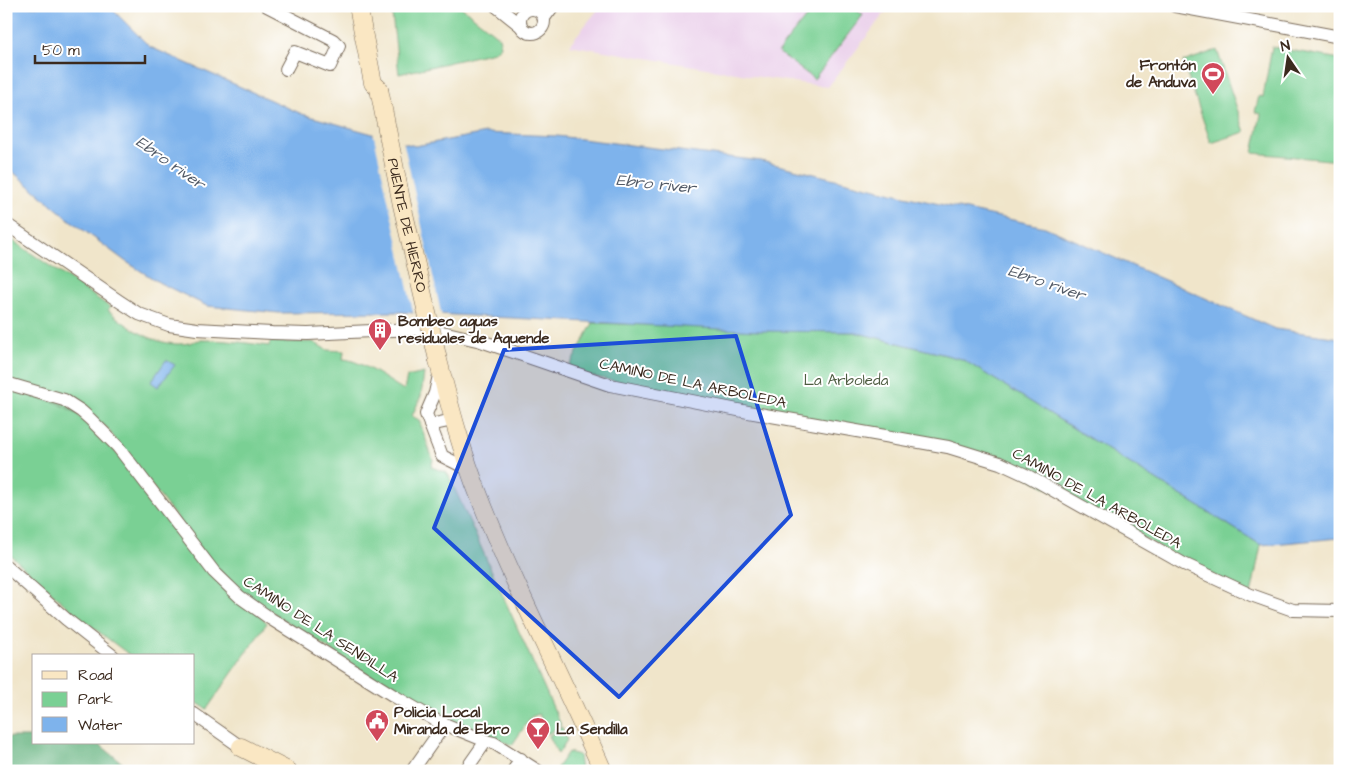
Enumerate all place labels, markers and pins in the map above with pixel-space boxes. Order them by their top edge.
place label: Frontón de Anduva [1125,55,1196,93]
sports icon: Frontón de Anduva [1200,61,1226,95]
place label: Bombeo aguas residuales de Aquende [398,311,549,349]
building icon: Bombeo aguas residuales de Aquende [367,317,393,351]
place label: Policia Local Miranda de Ebro [394,702,510,740]
public building icon: Policia Local Miranda de Ebro [364,708,390,742]
bar icon: La Sendilla [525,716,551,750]
place label: La Sendilla [556,719,628,740]

